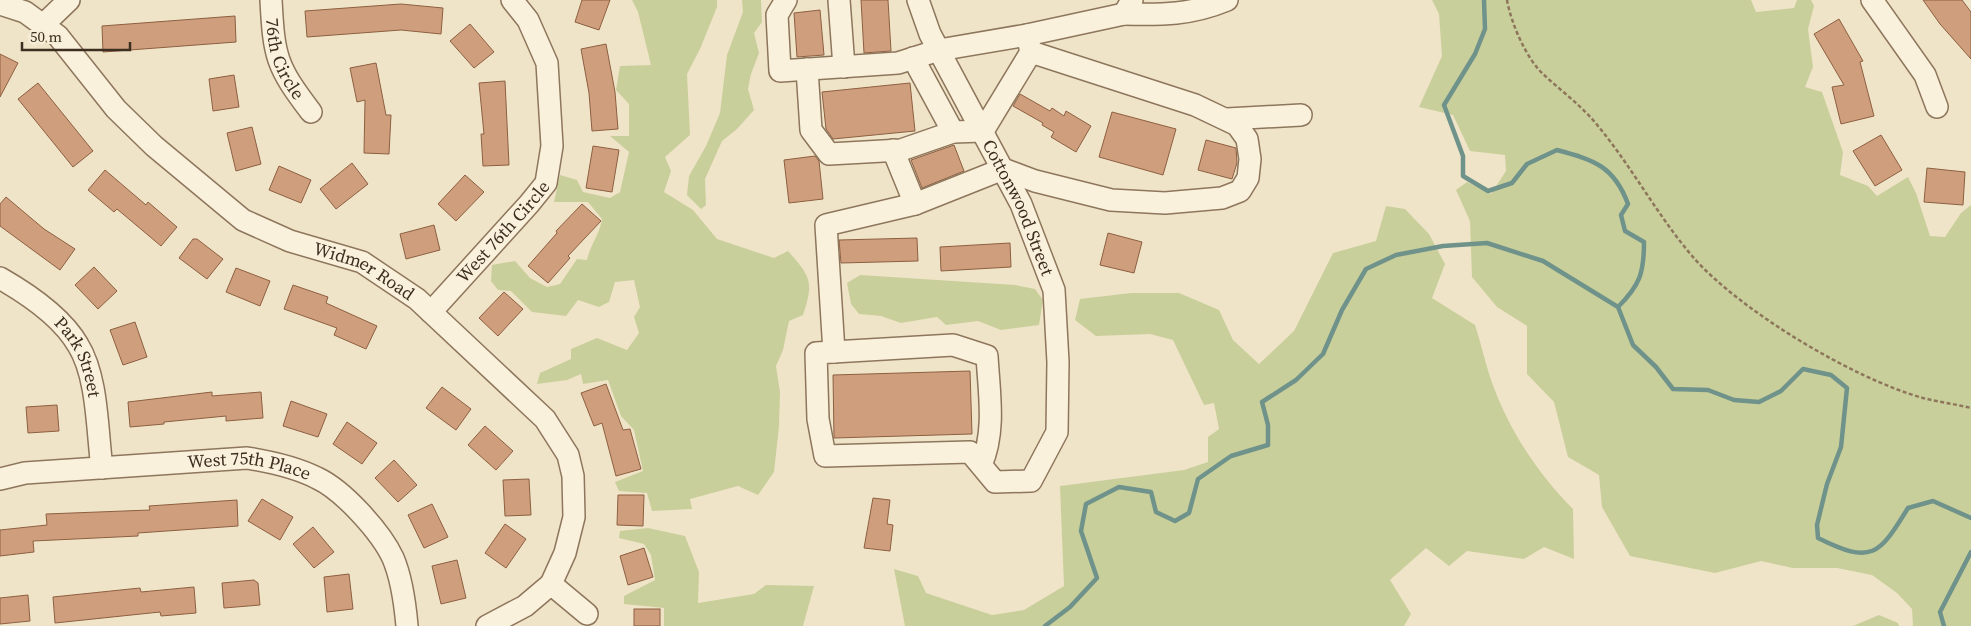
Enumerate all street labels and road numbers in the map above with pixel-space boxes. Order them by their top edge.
street label: 76th Circle [260,17,311,104]
street label: Cottonwood Street [977,135,1060,279]
street label: West 76th Circle [450,175,555,288]
street label: Widmer Road [311,236,420,306]
street label: Park Street [49,310,107,399]
street label: West 75th Place [187,445,315,486]

